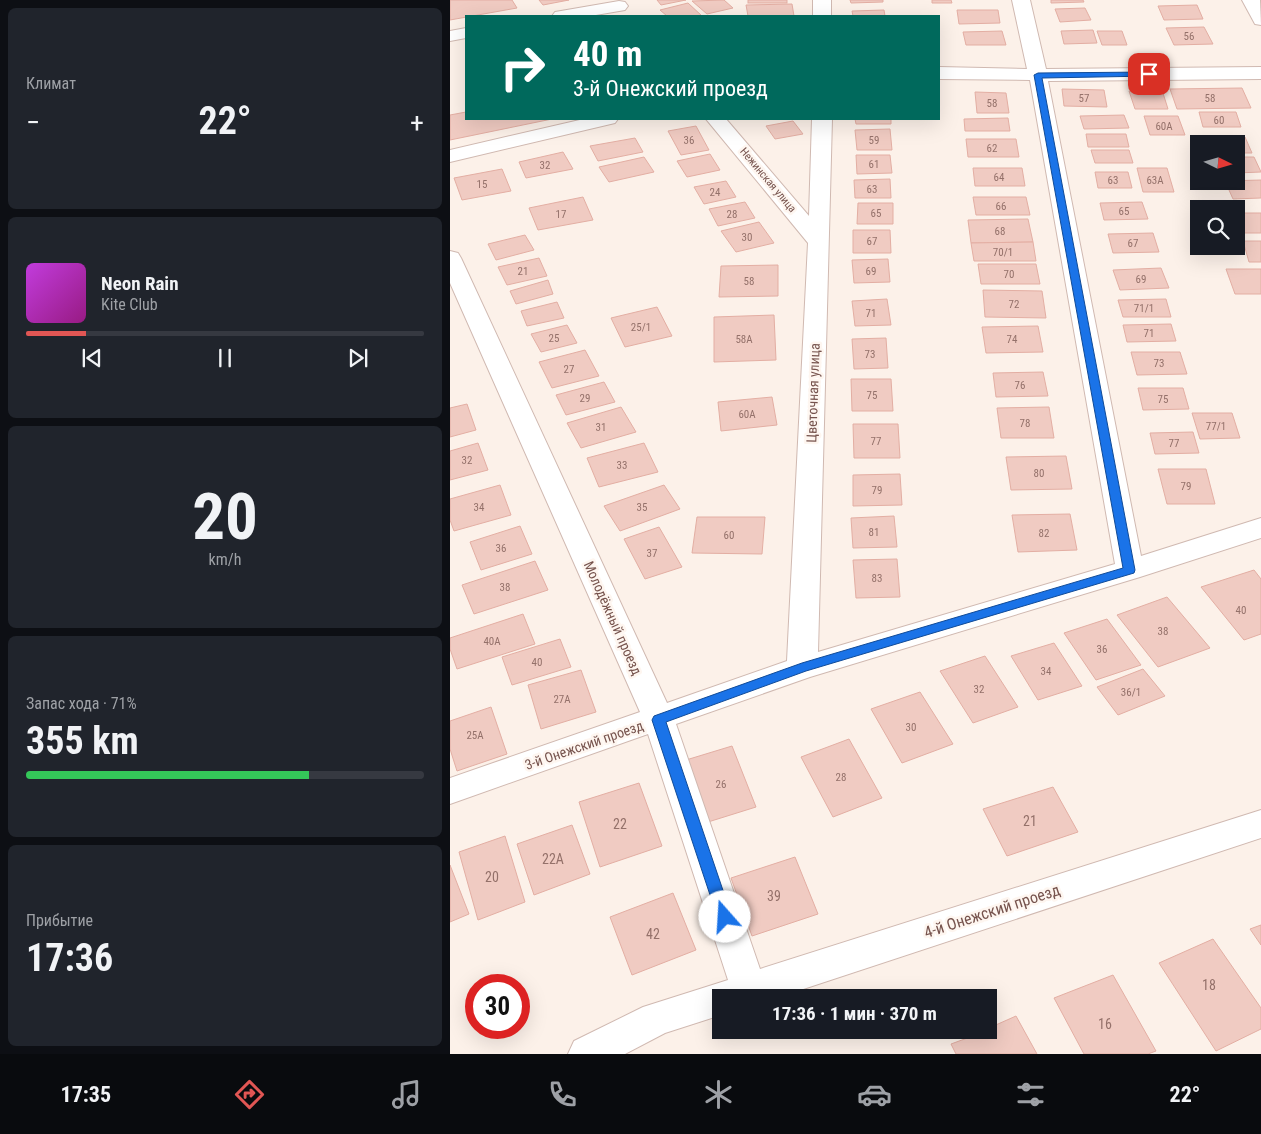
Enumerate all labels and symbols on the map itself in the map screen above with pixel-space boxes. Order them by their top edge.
house number: 56 [1184,30,1194,43]
pin [1128,53,1170,95]
house number: 57 [1079,92,1089,105]
house number: 58 [1205,92,1215,105]
house number: 58 [987,97,997,110]
house number: 60 [1214,114,1224,127]
house number: 60А [1155,120,1173,133]
house number: 36 [684,134,694,147]
house number: 59 [869,134,879,147]
north arrow [1190,135,1245,190]
house number: 62 [987,142,997,155]
street label: Нежинская улица [737,145,799,215]
house number: 61 [869,158,879,171]
house number: 32 [540,159,550,172]
house number: 64 [994,171,1005,184]
house number: 63 [1108,174,1118,187]
house number: 63А [1146,174,1164,187]
house number: 15 [477,178,487,191]
house number: 63 [867,183,877,196]
house number: 24 [710,186,721,199]
house number: 66 [996,200,1006,213]
house number: 65 [1119,205,1129,218]
house number: 65 [871,207,881,220]
house number: 17 [556,208,566,221]
house number: 28 [727,208,737,221]
house number: 68 [995,225,1005,238]
house number: 30 [742,231,752,244]
house number: 67 [867,235,877,248]
house number: 67 [1128,237,1138,250]
house number: 70/1 [993,246,1013,259]
house number: 21 [518,265,528,278]
house number: 69 [866,265,876,278]
house number: 70 [1004,268,1014,281]
house number: 69 [1136,273,1146,286]
house number: 58 [744,275,754,288]
house number: 72 [1009,298,1019,311]
house number: 71/1 [1134,302,1154,315]
house number: 71 [866,307,876,320]
house number: 25/1 [631,321,651,334]
house number: 71 [1144,327,1154,340]
house number: 25 [549,332,559,345]
house number: 58А [735,333,753,346]
house number: 74 [1007,333,1018,346]
street label: Цветочная улица [803,343,823,443]
house number: 73 [865,348,875,361]
house number: 73 [1154,357,1164,370]
house number: 27 [564,363,574,376]
house number: 76 [1015,379,1025,392]
house number: 75 [867,389,877,402]
house number: 29 [580,392,590,405]
house number: 75 [1158,393,1168,406]
house number: 60А [738,408,756,421]
house number: 78 [1020,417,1030,430]
house number: 77/1 [1206,420,1226,433]
house number: 31 [596,421,606,434]
house number: 77 [871,435,881,448]
house number: 77 [1169,437,1179,450]
house number: 32 [462,454,472,467]
house number: 33 [617,459,627,472]
house number: 80 [1034,467,1044,480]
house number: 79 [1181,480,1191,493]
house number: 79 [872,484,882,497]
house number: 34 [474,501,485,514]
house number: 35 [637,501,647,514]
house number: 81 [869,526,879,539]
house number: 82 [1039,527,1049,540]
house number: 60 [724,529,734,542]
house number: 36 [496,542,506,555]
house number: 37 [647,547,657,560]
street label: Молодёжный проезд [581,559,646,678]
house number: 83 [872,572,882,585]
house number: 38 [500,581,510,594]
house number: 40 [1236,604,1246,617]
house number: 38 [1158,625,1168,638]
house number: 40А [483,635,501,648]
house number: 36 [1097,643,1107,656]
house number: 40 [532,656,542,669]
house number: 34 [1041,665,1052,678]
house number: 32 [974,683,984,696]
house number: 36/1 [1121,686,1141,699]
house number: 27А [553,693,571,706]
street label: 3-й Онежский проезд [523,717,646,773]
house number: 30 [906,721,916,734]
house number: 25А [466,729,484,742]
house number: 28 [836,771,846,784]
house number: 26 [716,778,726,791]
house number: 21 [1023,813,1037,829]
house number: 22 [613,816,627,832]
house number: 22А [542,851,564,867]
house number: 20 [485,869,499,885]
street label: 4-й Онежский проезд [922,880,1063,942]
house number: 39 [767,888,781,904]
position arrow [698,890,750,942]
house number: 42 [646,926,660,942]
speed limit sign: 30 [465,974,530,1039]
house number: 18 [1202,977,1216,993]
house number: 16 [1098,1016,1112,1032]

